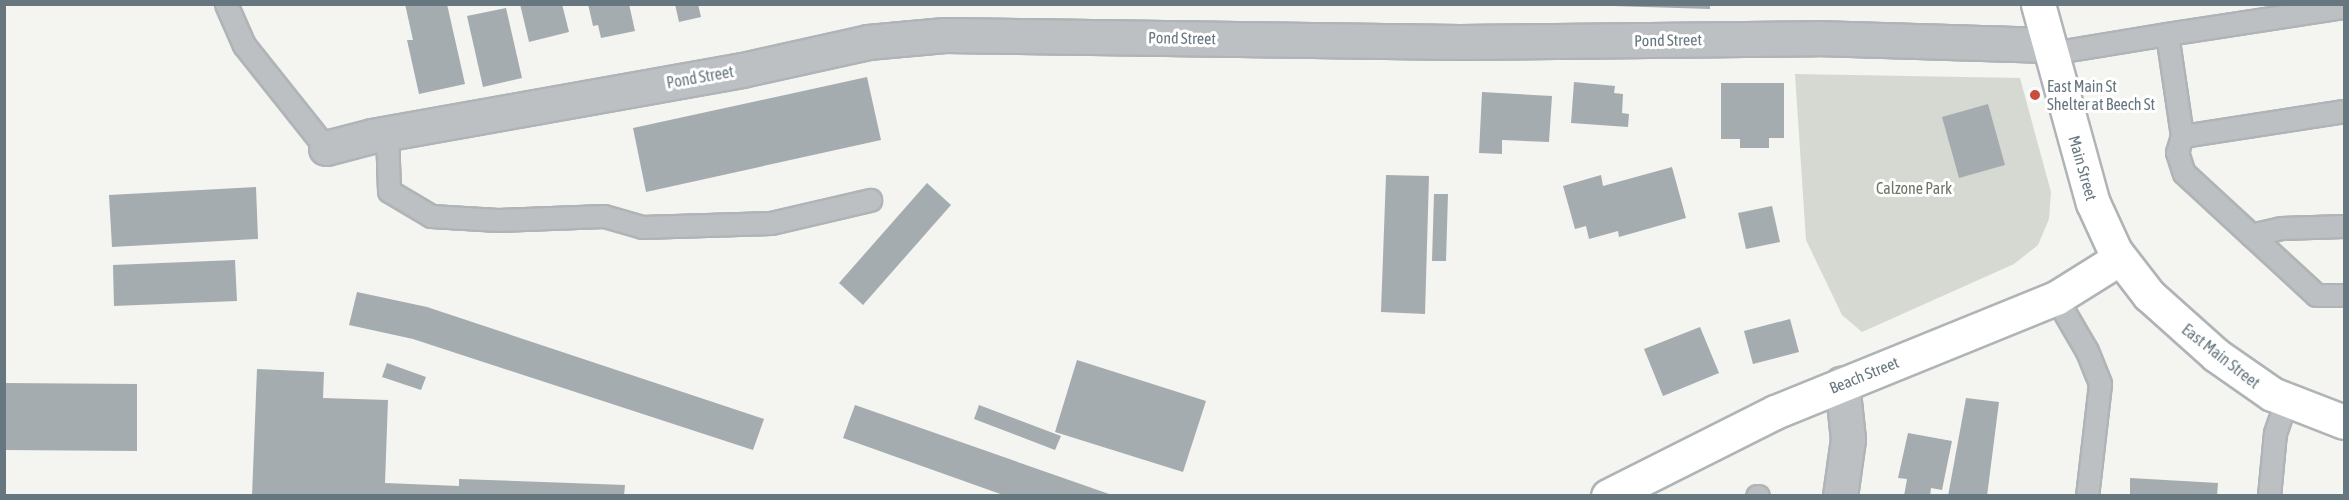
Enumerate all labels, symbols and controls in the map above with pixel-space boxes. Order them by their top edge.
street label: Pond Street [1148,28,1216,48]
street label: Pond Street [1634,30,1702,50]
street label: Pond Street [665,62,735,92]
place label: East Main St Shelter at Beech St [2047,76,2155,114]
marker: East Main St Shelter at Beech St [2028,88,2042,102]
street label: Main Street [2065,133,2101,203]
park label: Calzone Park [1876,178,1952,198]
street label: East Main Street [2178,320,2264,392]
street label: Beach Street [1826,352,1902,398]

